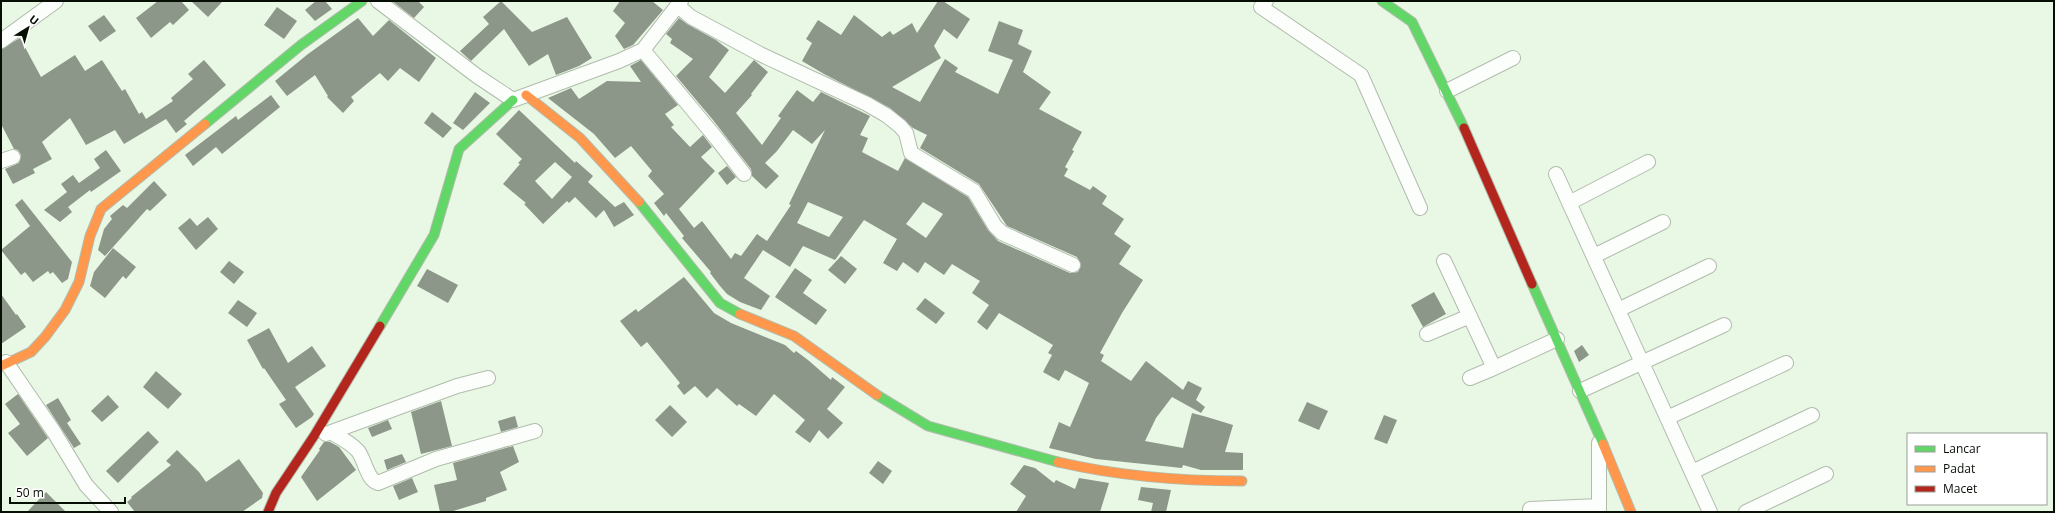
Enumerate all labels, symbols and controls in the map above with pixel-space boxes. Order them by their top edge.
north arrow [8,8,48,48]
text: U [26,11,42,28]
legend [1907,433,2047,505]
text: Lancar [1943,440,1981,457]
text: Padat [1943,460,1975,477]
scale bar [10,479,125,505]
text: Macet [1943,480,1977,497]
text: 50 m [16,484,44,501]

